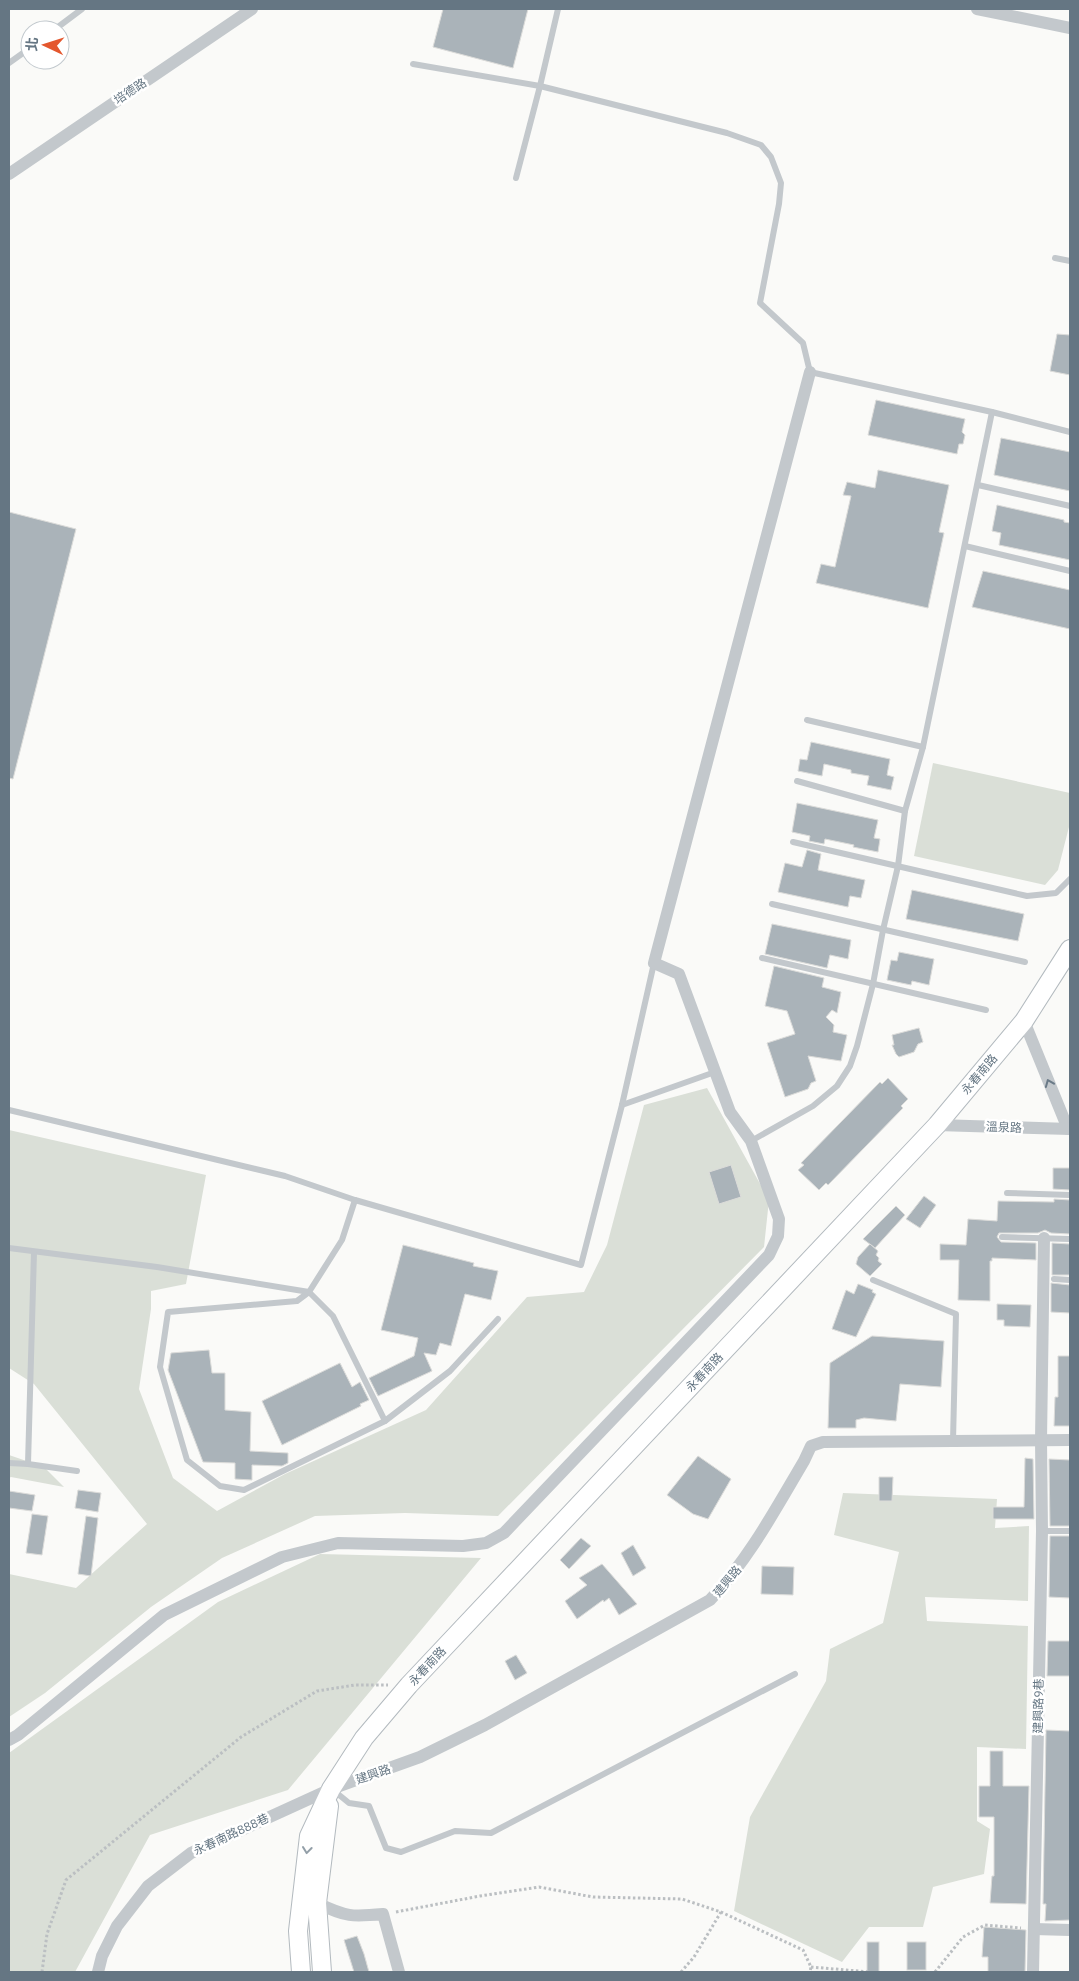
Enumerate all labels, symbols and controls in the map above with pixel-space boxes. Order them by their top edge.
north arrow [20,20,70,70]
text: 北 [23,36,41,52]
street label: 培德路 [111,75,149,107]
street label: 永春南路 [958,1051,1000,1097]
one-way arrow [1045,1079,1056,1088]
street label: 溫泉路 [986,1119,1022,1135]
street label: 永春南路 [682,1349,726,1395]
street label: 建興路 [710,1562,744,1600]
street label: 永春南路 [405,1643,449,1689]
street label: 建興路9巷 [1030,1678,1046,1734]
street label: 建興路 [354,1761,392,1787]
street label: 永春南路888巷 [191,1810,271,1858]
one-way arrow [302,1846,313,1854]

